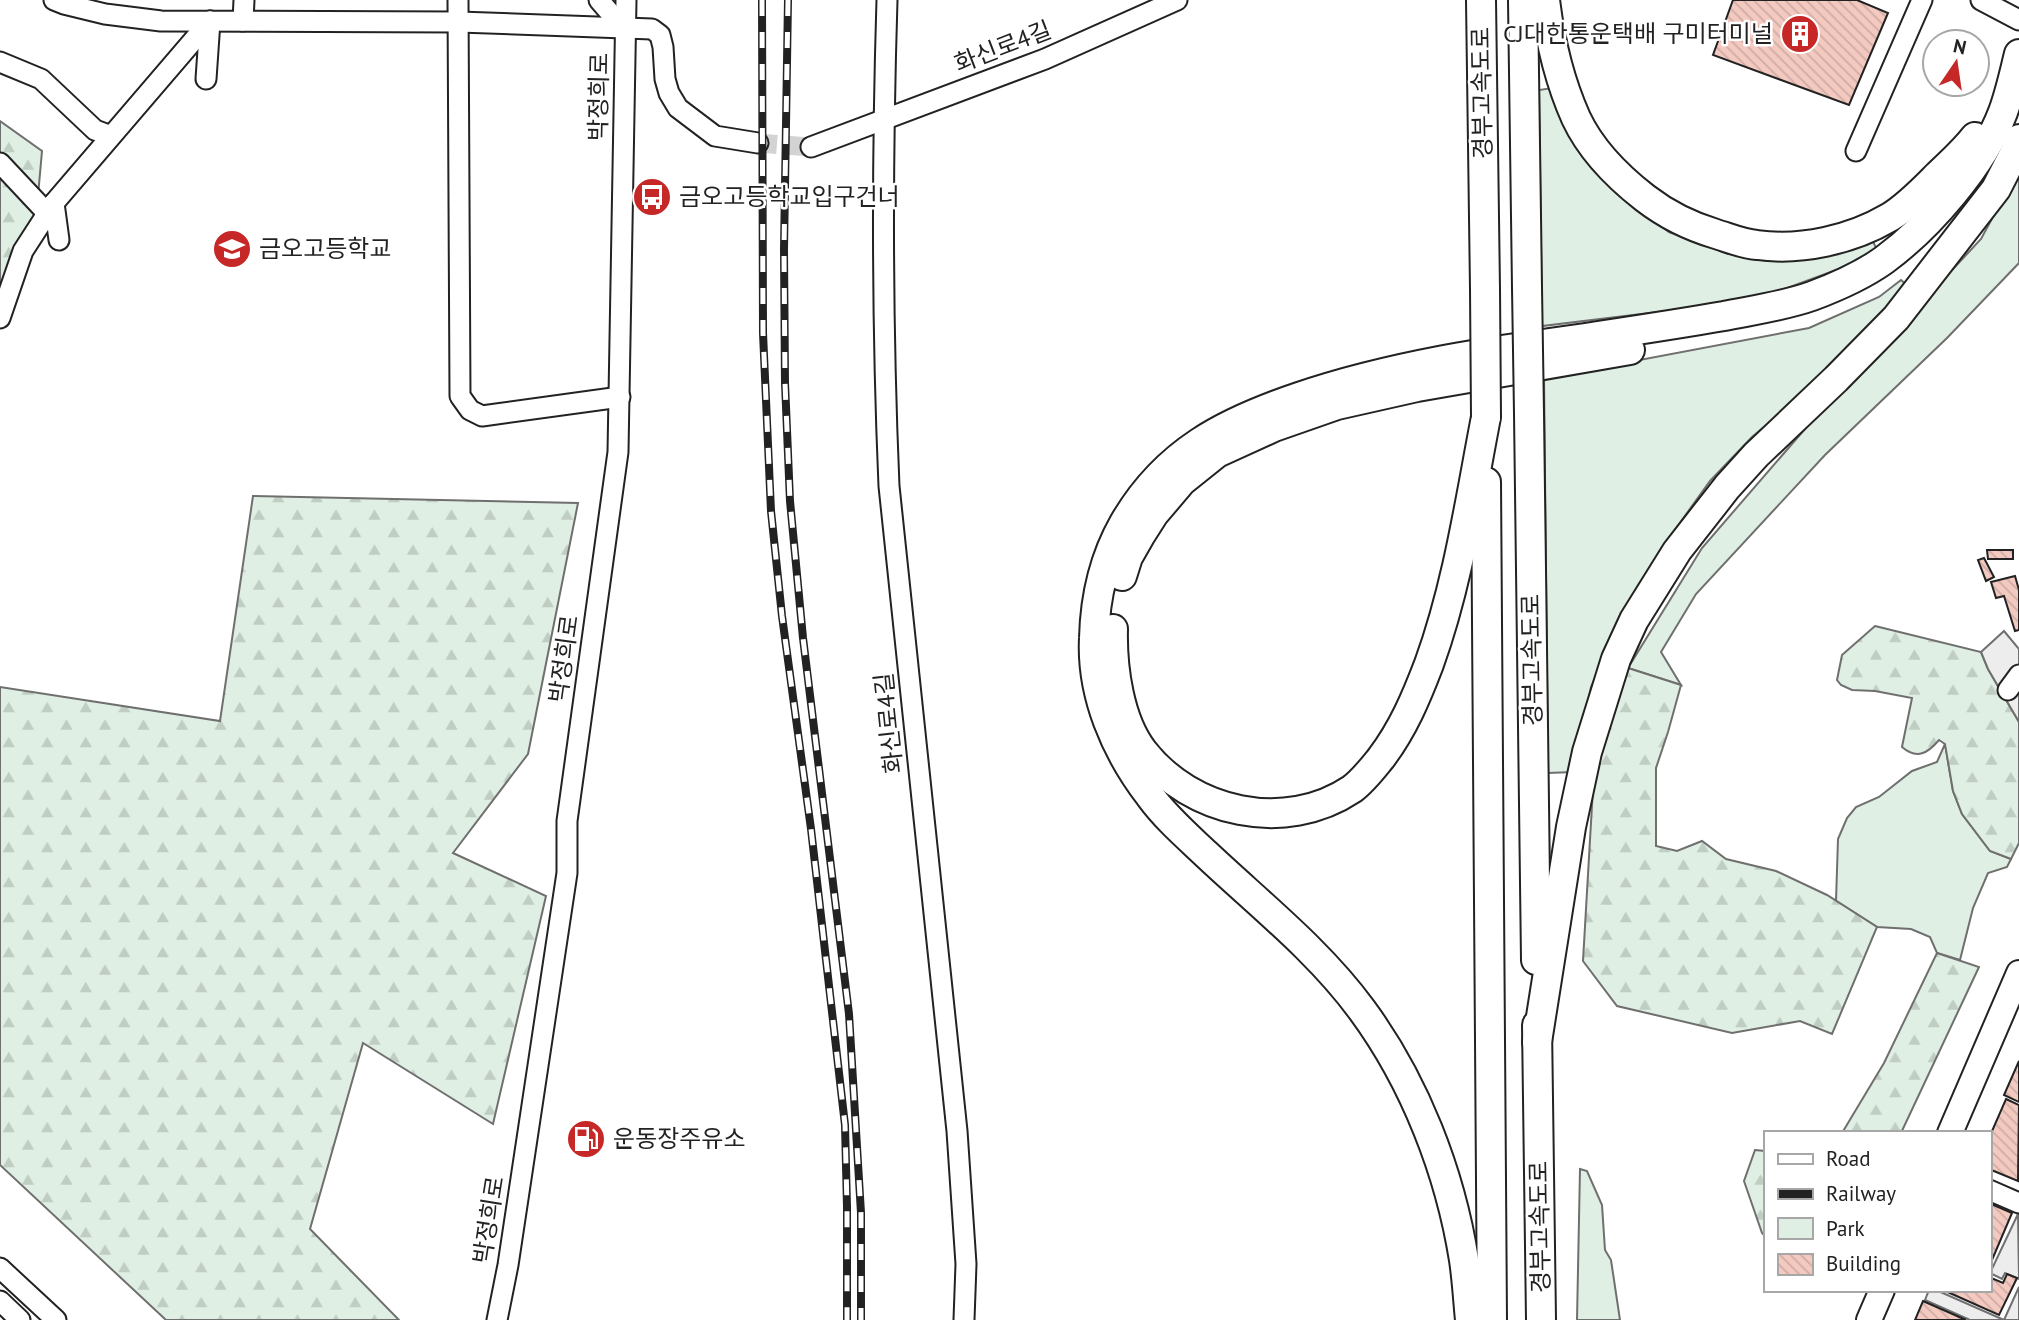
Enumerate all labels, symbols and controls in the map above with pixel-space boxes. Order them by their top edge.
building icon: CJ대한통운택배 구미터미널 [1779,13,1821,55]
street label: 화신로4길 [950,14,1056,79]
place label: CJ대한통운택배 구미터미널 [1503,18,1773,49]
street label: 경부고속도로 [1465,27,1498,160]
north arrow [1921,28,1991,98]
text: N [1951,33,1969,60]
street label: 박정희로 [582,53,615,141]
bus stop icon: 금오고등학교입구건너 [631,176,673,218]
place label: 금오고등학교입구건너 [679,181,900,212]
school or university icon: 금오고등학교 [211,228,253,270]
place label: 금오고등학교 [259,233,391,264]
street label: 경부고속도로 [1515,594,1548,727]
street label: 박정희로 [542,613,585,705]
street label: 화신로4길 [868,671,909,775]
fuel station icon: 운동장주유소 [565,1118,607,1160]
place label: 운동장주유소 [613,1123,745,1154]
legend [1764,1131,1991,1292]
text: Road [1826,1145,1870,1172]
street label: 경부고속도로 [1523,1161,1556,1294]
street label: 박정희로 [466,1174,511,1266]
text: Railway [1826,1180,1896,1207]
text: Park [1826,1215,1865,1242]
text: Building [1826,1250,1901,1277]

